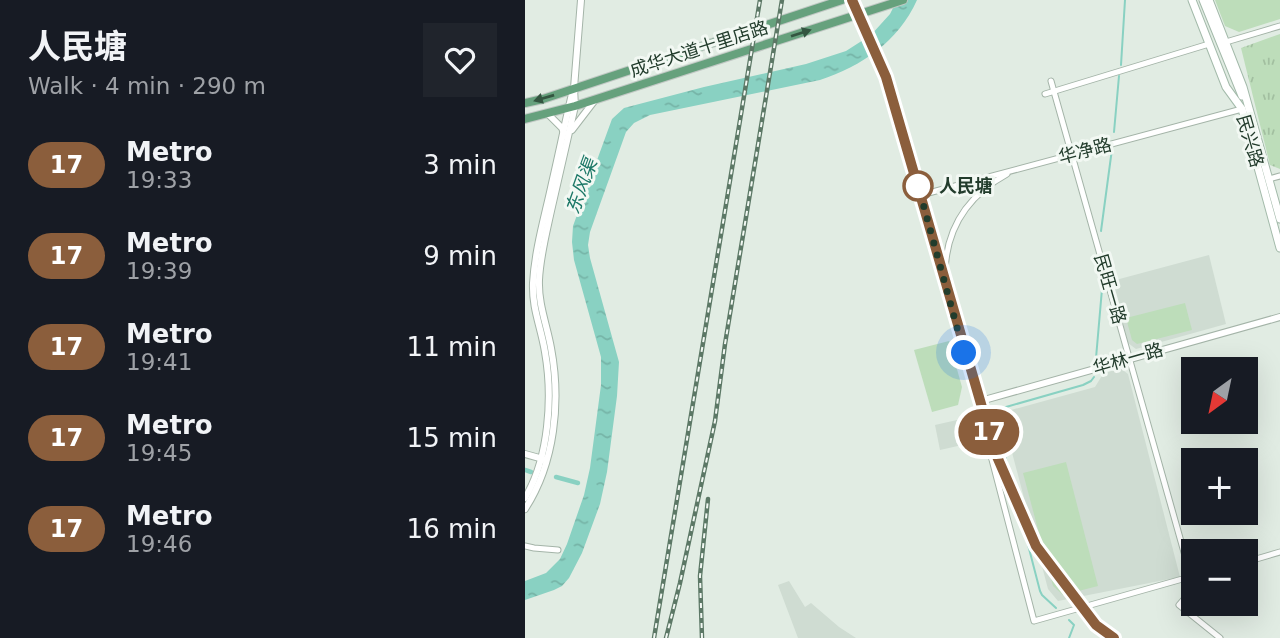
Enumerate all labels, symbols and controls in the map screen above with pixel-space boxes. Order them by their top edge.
street label: 成华大道十里店路 [627,16,771,81]
button: heart [423,23,497,97]
text: 人民塘 [28,27,127,66]
one-way arrow [790,27,811,38]
text: Walk · 4 min · 290 m [28,73,266,99]
one-way arrow [533,93,554,103]
street label: 民兴路 [1233,112,1268,170]
street label: 华净路 [1056,133,1114,168]
text: Metro [126,137,213,167]
text: 3 min [423,150,497,180]
text: 17 [50,151,83,179]
water label: 东风渠 [561,153,602,217]
text: 19:33 [126,167,192,193]
marker: 人民塘 [903,171,933,201]
place label: 人民塘 [939,175,993,196]
text: Metro [126,228,213,258]
text: 9 min [423,241,497,271]
text: 17 [50,242,83,270]
street label: 民旺一路 [1090,251,1130,326]
text: 19:39 [126,258,192,284]
text: Metro [126,319,213,349]
text: 11 min [407,332,497,362]
text: 17 [50,333,83,361]
your location [946,335,981,370]
street label: 华林一路 [1090,339,1165,379]
text: 19:41 [126,349,192,375]
north arrow [1181,357,1258,434]
map controls [1181,357,1258,616]
line badge: 17 [958,409,1021,455]
text: Metro [126,410,213,440]
text: 17 [972,418,1006,446]
text: 15 min [407,423,497,453]
text: 17 [50,424,83,452]
text: 19:45 [126,440,192,466]
button: + [1181,448,1258,525]
text: Metro [126,501,213,531]
text: 16 min [407,514,497,544]
text: 17 [50,515,83,543]
text: 19:46 [126,531,192,557]
button: − [1181,539,1258,616]

